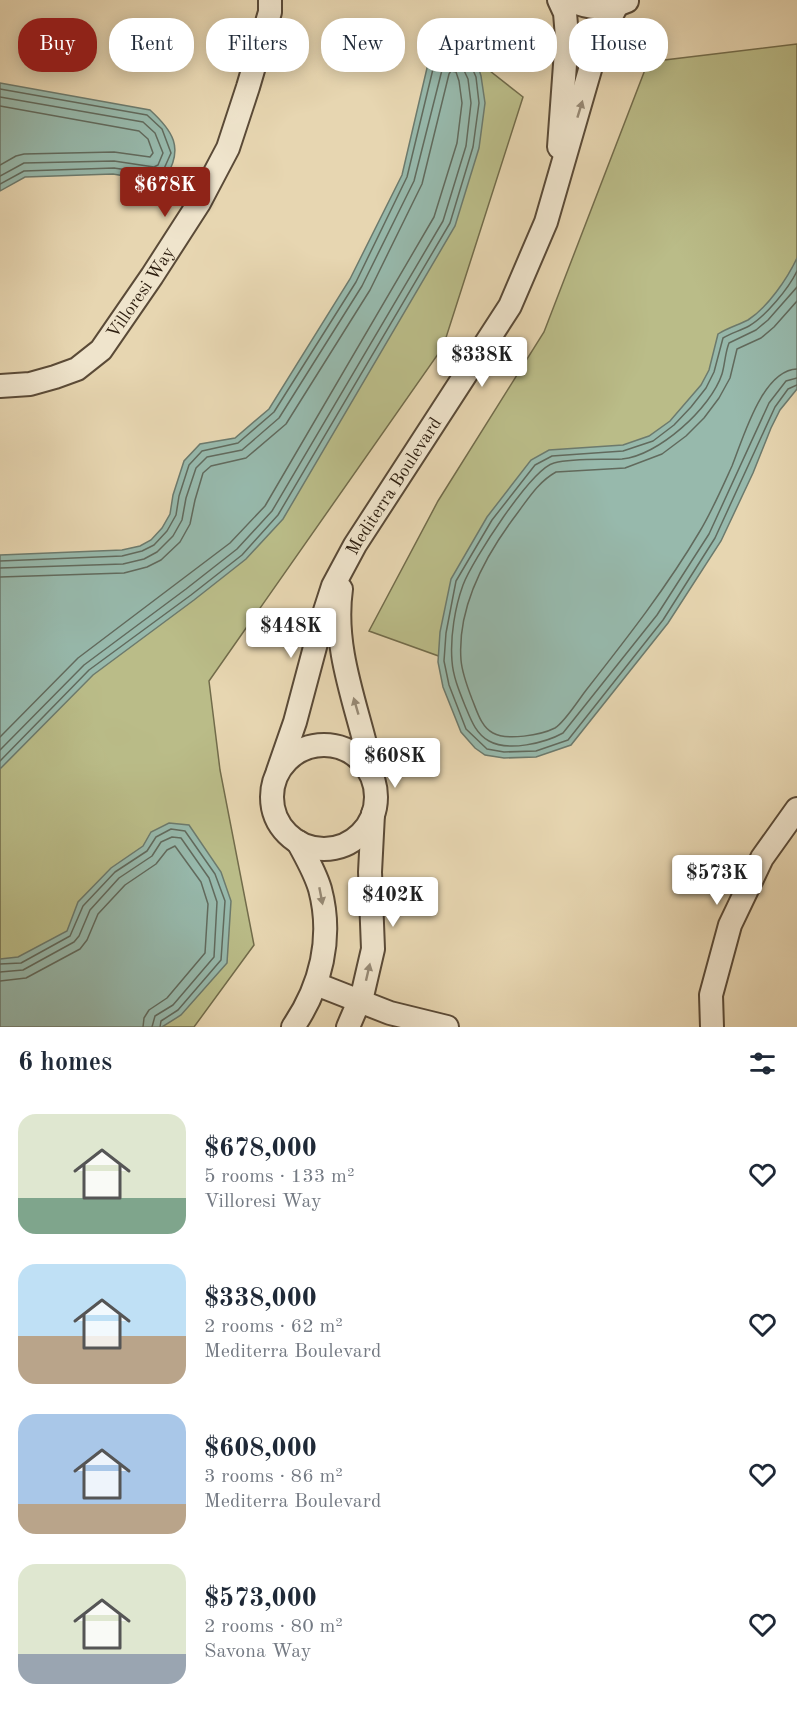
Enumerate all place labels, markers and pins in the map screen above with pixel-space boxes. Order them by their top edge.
pin: $678K [123,167,207,218]
pin: $338K [440,337,524,388]
pin: $448K [249,608,333,659]
pin: $608K [353,738,437,789]
pin: $573K [675,855,759,906]
pin: $402K [351,877,435,928]

